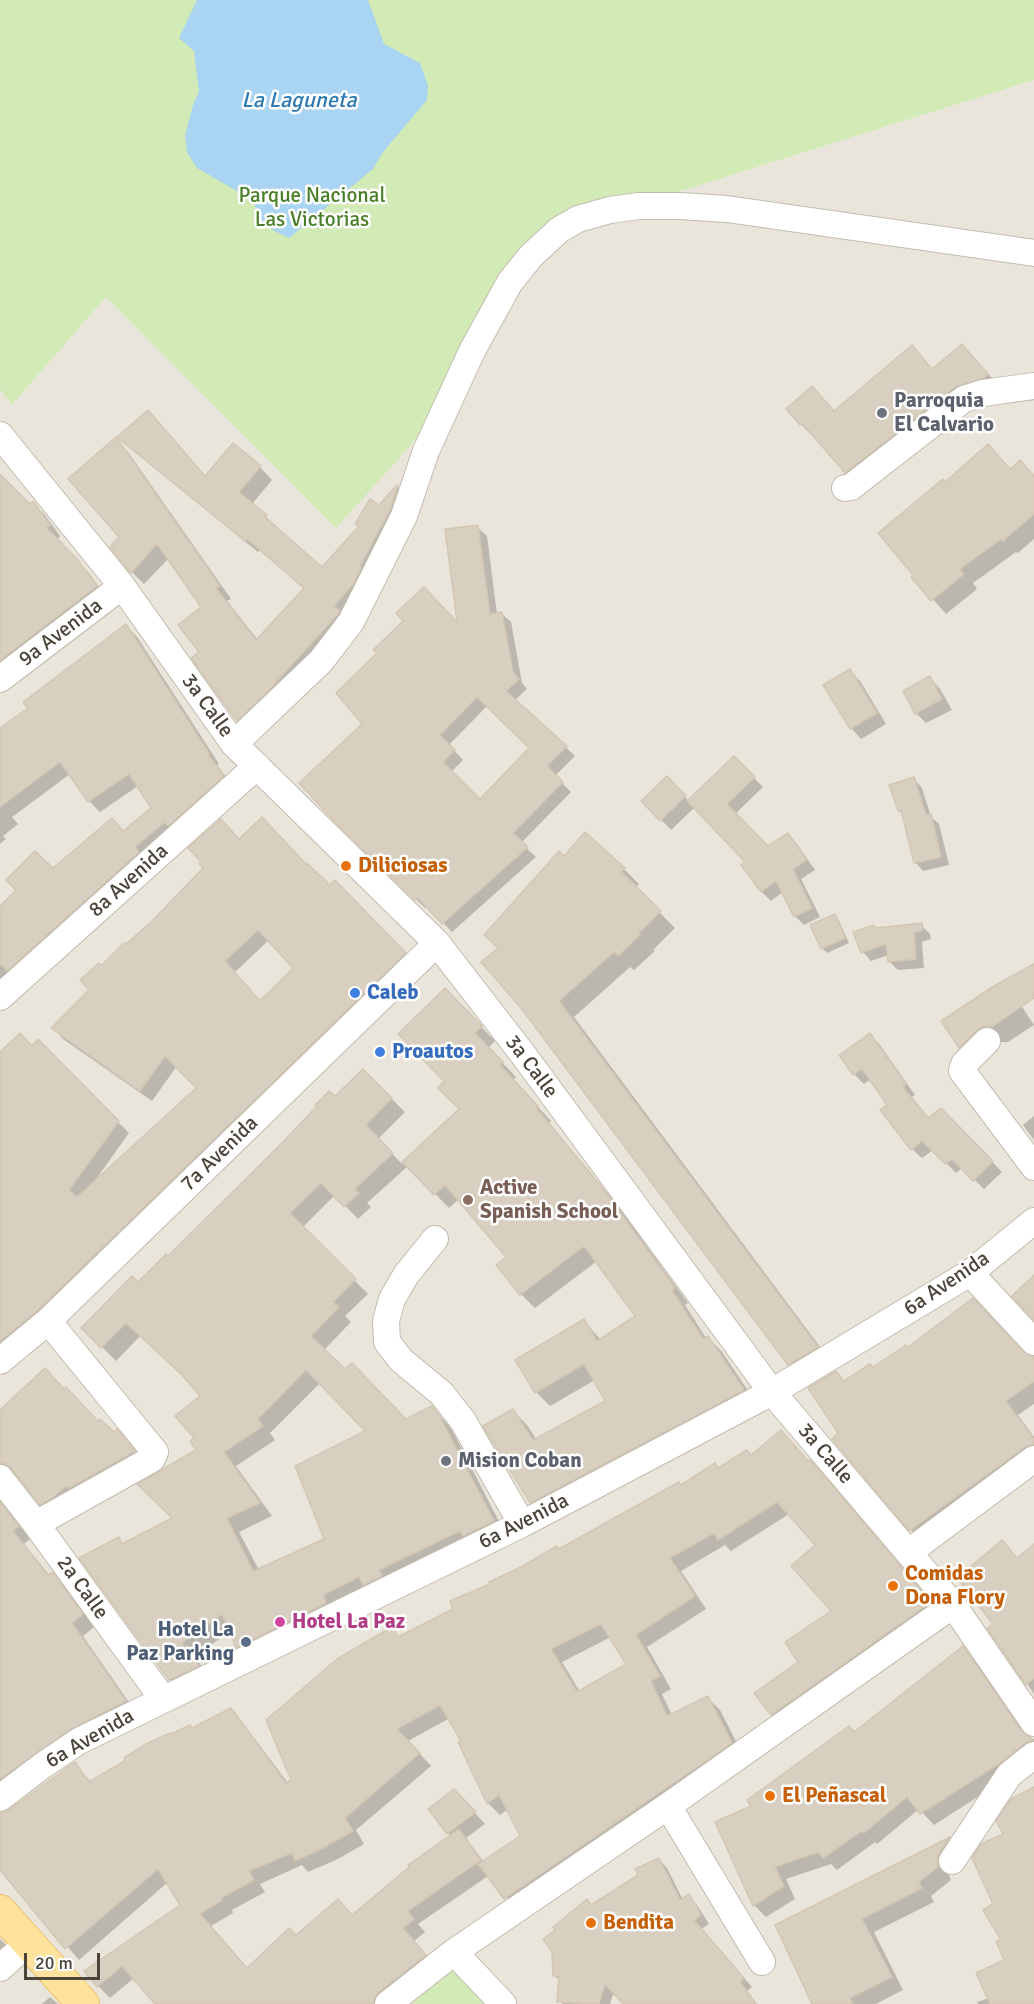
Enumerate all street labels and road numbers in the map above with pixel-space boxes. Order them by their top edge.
street label: 9a Avenida [14,594,108,672]
street label: 3a Calle [176,669,238,743]
street label: 8a Avenida [84,839,174,923]
street label: 3a Calle [499,1031,563,1103]
street label: 7a Avenida [176,1111,264,1197]
street label: 6a Avenida [899,1246,995,1322]
street label: 3a Calle [792,1418,858,1490]
street label: 6a Avenida [475,1489,573,1555]
street label: 2a Calle [51,1551,113,1625]
street label: 6a Avenida [41,1704,139,1774]

